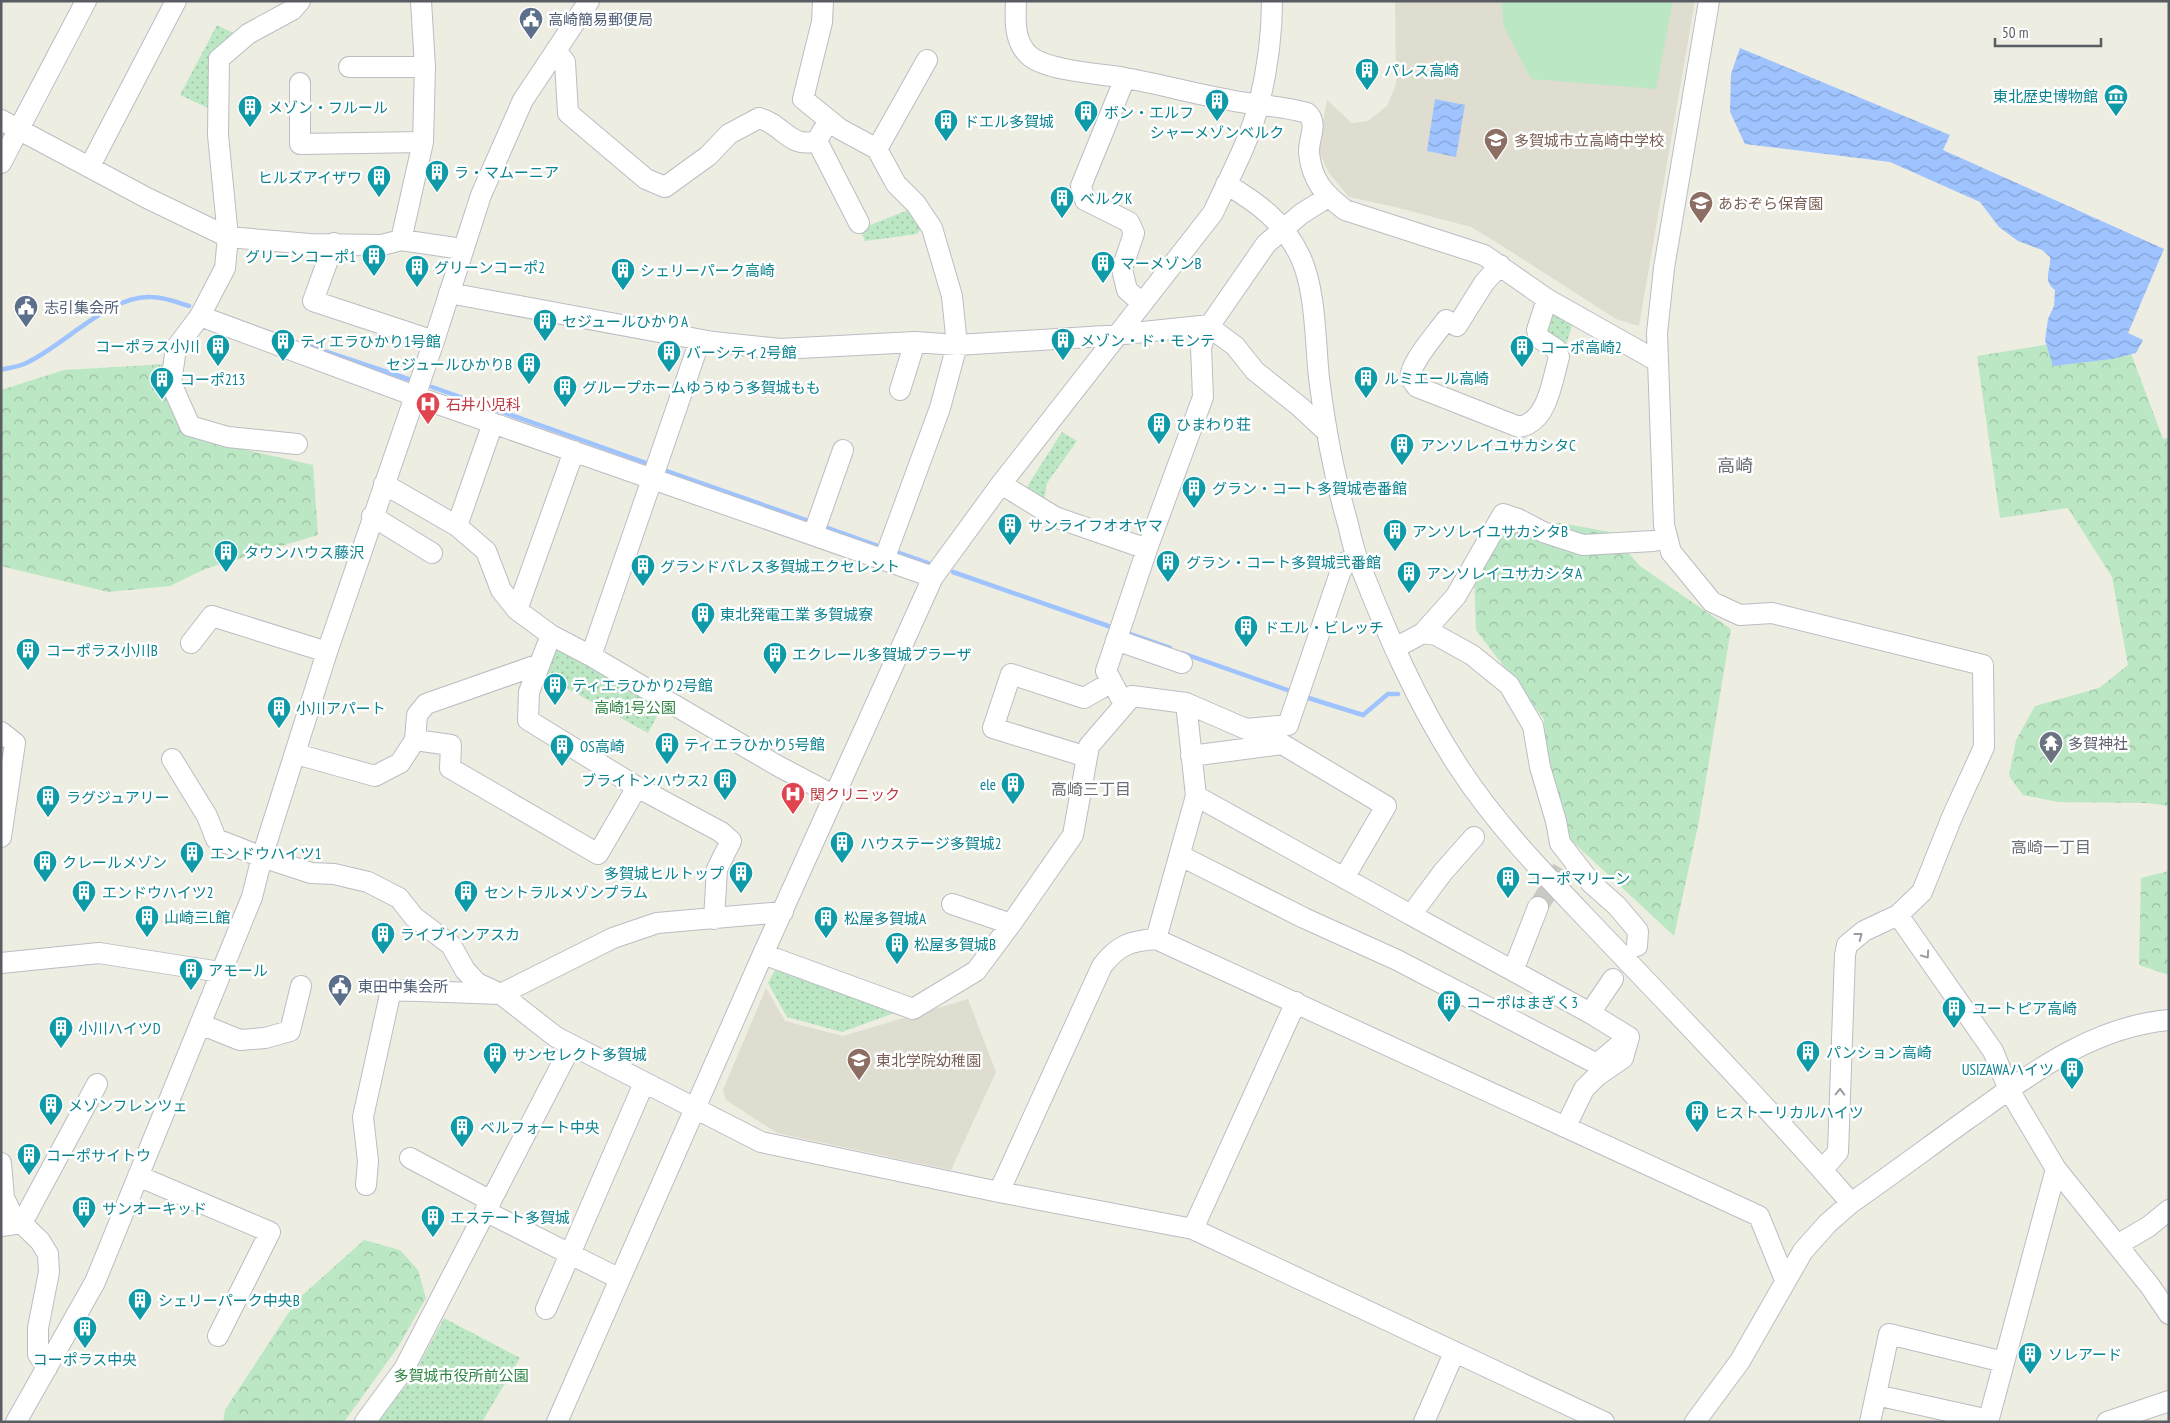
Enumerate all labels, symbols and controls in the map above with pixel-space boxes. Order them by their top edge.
public building icon: 高崎簡易郵便局 [518,6,544,40]
place label: 高崎簡易郵便局 [548,10,653,29]
scale bar [1995,15,2101,47]
text: 50 m [2002,23,2028,42]
building icon: パレス高崎 [1354,57,1380,91]
place label: パレス高崎 [1384,61,1459,80]
museum icon: 東北歴史博物館 [2103,83,2129,117]
place label: 東北歴史博物館 [1993,87,2098,106]
building icon: シャーメゾンベルク [1204,88,1230,122]
building icon: メゾン・フルール [237,94,263,128]
place label: メゾン・フルール [268,98,388,117]
building icon: ボン・エルフ [1073,99,1099,133]
place label: ボン・エルフ [1104,103,1194,122]
building icon: ドエル多賀城 [933,108,959,142]
place label: ドエル多賀城 [964,112,1054,131]
place label: シャーメゾンベルク [1150,123,1284,142]
school or university icon: 多賀城市立高崎中学校 [1483,127,1509,161]
place label: 多賀城市立高崎中学校 [1514,131,1664,150]
building icon: ラ・マムーニア [424,159,450,193]
place label: ラ・マムーニア [454,163,559,182]
building icon: ヒルズアイザワ [366,164,392,198]
place label: ヒルズアイザワ [258,168,362,187]
building icon: ベルクK [1049,185,1075,219]
place label: ベルクK [1080,189,1133,208]
school or university icon: あおぞら保育園 [1688,190,1714,224]
place label: あおぞら保育園 [1718,194,1823,213]
building icon: グリーンコーポ1 [361,243,387,277]
place label: グリーンコーポ1 [245,247,356,266]
building icon: マーメゾンB [1090,250,1116,284]
building icon: グリーンコーポ2 [404,254,430,288]
place label: マーメゾンB [1120,254,1201,273]
building icon: シェリーパーク高崎 [610,257,636,291]
place label: グリーンコーポ2 [434,258,545,277]
place label: シェリーパーク高崎 [640,261,775,280]
public building icon: 志引集会所 [13,294,39,328]
place label: 志引集会所 [44,298,119,317]
building icon: セジュールひかりA [532,308,558,342]
place label: セジュールひかりA [562,312,689,331]
building icon: メゾン・ド・モンテ [1050,327,1076,361]
building icon: ティエラひかり1号館 [270,328,296,362]
place label: メゾン・ド・モンテ [1080,331,1215,350]
place label: ティエラひかり1号館 [300,332,441,351]
building icon: コーポラス小川 [205,333,231,367]
building icon: コーポ高崎2 [1509,334,1535,368]
place label: コーポラス小川 [95,337,200,356]
place label: コーポ高崎2 [1540,338,1622,357]
building icon: バーシティ2号館 [656,339,682,373]
place label: バーシティ2号館 [686,343,797,362]
building icon: セジュールひかりB [516,351,542,385]
place label: セジュールひかりB [386,355,512,374]
building icon: ルミエール高崎 [1353,365,1379,399]
building icon: コーポ213 [149,366,175,400]
place label: ルミエール高崎 [1384,369,1489,388]
place label: コーポ213 [180,370,245,389]
building icon: グループホームゆうゆう多賀城もも [552,374,578,408]
place label: グループホームゆうゆう多賀城もも [582,378,821,397]
hospital icon: 石井小児科 [415,391,441,425]
place label: 石井小児科 [446,395,521,414]
building icon: ひまわり荘 [1146,411,1172,445]
place label: ひまわり荘 [1176,415,1251,434]
building icon: アンソレイユサカシタC [1389,432,1415,466]
place label: アンソレイユサカシタC [1420,436,1576,455]
district label: 高崎 [1717,454,1753,477]
building icon: グラン・コート多賀城壱番館 [1181,475,1207,509]
place label: グラン・コート多賀城壱番館 [1212,479,1407,498]
building icon: サンライフオオヤマ [997,512,1023,546]
place label: サンライフオオヤマ [1028,516,1163,535]
building icon: アンソレイユサカシタB [1382,518,1408,552]
place label: アンソレイユサカシタB [1412,522,1568,541]
building icon: タウンハウス藤沢 [213,539,239,573]
place label: タウンハウス藤沢 [244,543,364,562]
building icon: グラン・コート多賀城弐番館 [1155,549,1181,583]
building icon: グランドパレス多賀城エクセレント [630,553,656,587]
place label: グラン・コート多賀城弐番館 [1186,553,1381,572]
place label: グランドパレス多賀城エクセレント [660,557,900,576]
building icon: アンソレイユサカシタA [1396,560,1422,594]
place label: アンソレイユサカシタA [1426,564,1583,583]
building icon: 東北発電工業 多賀城寮 [690,601,716,635]
place label: 東北発電工業 多賀城寮 [720,605,873,624]
building icon: ドエル・ビレッチ [1233,614,1259,648]
place label: ドエル・ビレッチ [1264,618,1384,637]
building icon: コーポラス小川B [15,637,41,671]
place label: コーポラス小川B [46,641,158,660]
building icon: エクレール多賀城プラーザ [762,641,788,675]
place label: エクレール多賀城プラーザ [792,645,972,664]
building icon: ティエラひかり2号館 [542,672,568,706]
place label: ティエラひかり2号館 [572,676,713,695]
building icon: 小川アパート [266,695,292,729]
park label: 高崎1号公園 [594,698,676,717]
place label: 小川アパート [296,699,386,718]
temple icon: 多賀神社 [2038,730,2064,764]
building icon: ティエラひかり5号館 [654,731,680,765]
building icon: OS高崎 [549,733,575,767]
place label: 多賀神社 [2068,734,2128,753]
place label: ティエラひかり5号館 [684,735,825,754]
place label: OS高崎 [580,737,625,756]
building icon: ブライトンハウス2 [712,767,738,801]
place label: ブライトンハウス2 [581,771,708,790]
building icon: ele [1000,771,1026,805]
place label: ele [980,775,996,794]
district label: 高崎三丁目 [1051,779,1131,799]
hospital icon: 関クリニック [780,781,806,815]
building icon: ラグジュアリー [35,784,61,818]
place label: 関クリニック [810,785,900,804]
place label: ラグジュアリー [66,788,170,807]
building icon: ハウステージ多賀城2 [829,830,855,864]
place label: ハウステージ多賀城2 [860,834,1001,853]
district label: 高崎一丁目 [2011,837,2091,857]
building icon: エンドウハイツ1 [179,840,205,874]
place label: エンドウハイツ1 [210,844,321,863]
building icon: クレールメゾン [32,849,58,883]
place label: クレールメゾン [62,853,167,872]
building icon: 多賀城ヒルトップ [728,860,754,894]
place label: 多賀城ヒルトップ [604,864,724,883]
building icon: コーポマリーン [1495,865,1521,899]
place label: コーポマリーン [1526,869,1630,888]
building icon: エンドウハイツ2 [71,879,97,913]
building icon: セントラルメゾンプラム [453,879,479,913]
place label: エンドウハイツ2 [102,883,213,902]
place label: セントラルメゾンプラム [484,883,648,902]
building icon: 山崎三L館 [134,904,160,938]
building icon: 松屋多賀城A [813,905,839,939]
place label: 山崎三L館 [164,908,230,927]
place label: 松屋多賀城A [844,909,927,928]
building icon: ライブインアスカ [370,921,396,955]
place label: ライブインアスカ [400,925,520,944]
building icon: 松屋多賀城B [884,931,910,965]
one-way arrow [1853,933,1862,941]
place label: 松屋多賀城B [914,935,996,954]
one-way arrow [1920,949,1929,959]
building icon: アモール [178,957,204,991]
place label: アモール [208,961,268,980]
public building icon: 東田中集会所 [327,973,353,1007]
place label: 東田中集会所 [358,977,448,996]
building icon: コーポはまぎく3 [1436,989,1462,1023]
place label: コーポはまぎく3 [1466,993,1578,1012]
building icon: ユートピア高崎 [1941,995,1967,1029]
place label: ユートピア高崎 [1972,999,2077,1018]
building icon: 小川ハイツD [48,1015,74,1049]
place label: 小川ハイツD [78,1019,161,1038]
building icon: パンション高崎 [1795,1039,1821,1073]
building icon: サンセレクト多賀城 [482,1041,508,1075]
place label: パンション高崎 [1826,1043,1932,1062]
place label: サンセレクト多賀城 [512,1045,647,1064]
school or university icon: 東北学院幼稚園 [846,1047,872,1081]
place label: 東北学院幼稚園 [876,1051,981,1070]
building icon: USIZAWAハイツ [2059,1056,2085,1090]
place label: USIZAWAハイツ [1962,1060,2054,1079]
one-way arrow [1835,1087,1845,1095]
building icon: メゾンフレンツェ [38,1092,64,1126]
place label: メゾンフレンツェ [68,1096,188,1115]
building icon: ヒストーリカルハイツ [1684,1099,1710,1133]
place label: ヒストーリカルハイツ [1714,1103,1864,1122]
building icon: ベルフォート中央 [449,1114,475,1148]
place label: ベルフォート中央 [480,1118,600,1137]
building icon: コーポサイトウ [16,1142,42,1176]
place label: コーポサイトウ [46,1146,151,1165]
building icon: サンオーキッド [71,1195,97,1229]
place label: サンオーキッド [102,1199,207,1218]
building icon: エステート多賀城 [420,1204,446,1238]
place label: エステート多賀城 [450,1208,570,1227]
building icon: シェリーパーク中央B [127,1287,153,1321]
place label: シェリーパーク中央B [158,1291,300,1310]
building icon: コーポラス中央 [72,1315,98,1349]
building icon: ソレアード [2017,1341,2043,1375]
place label: ソレアード [2048,1345,2122,1364]
place label: コーポラス中央 [33,1350,137,1369]
park label: 多賀城市役所前公園 [393,1366,529,1385]

